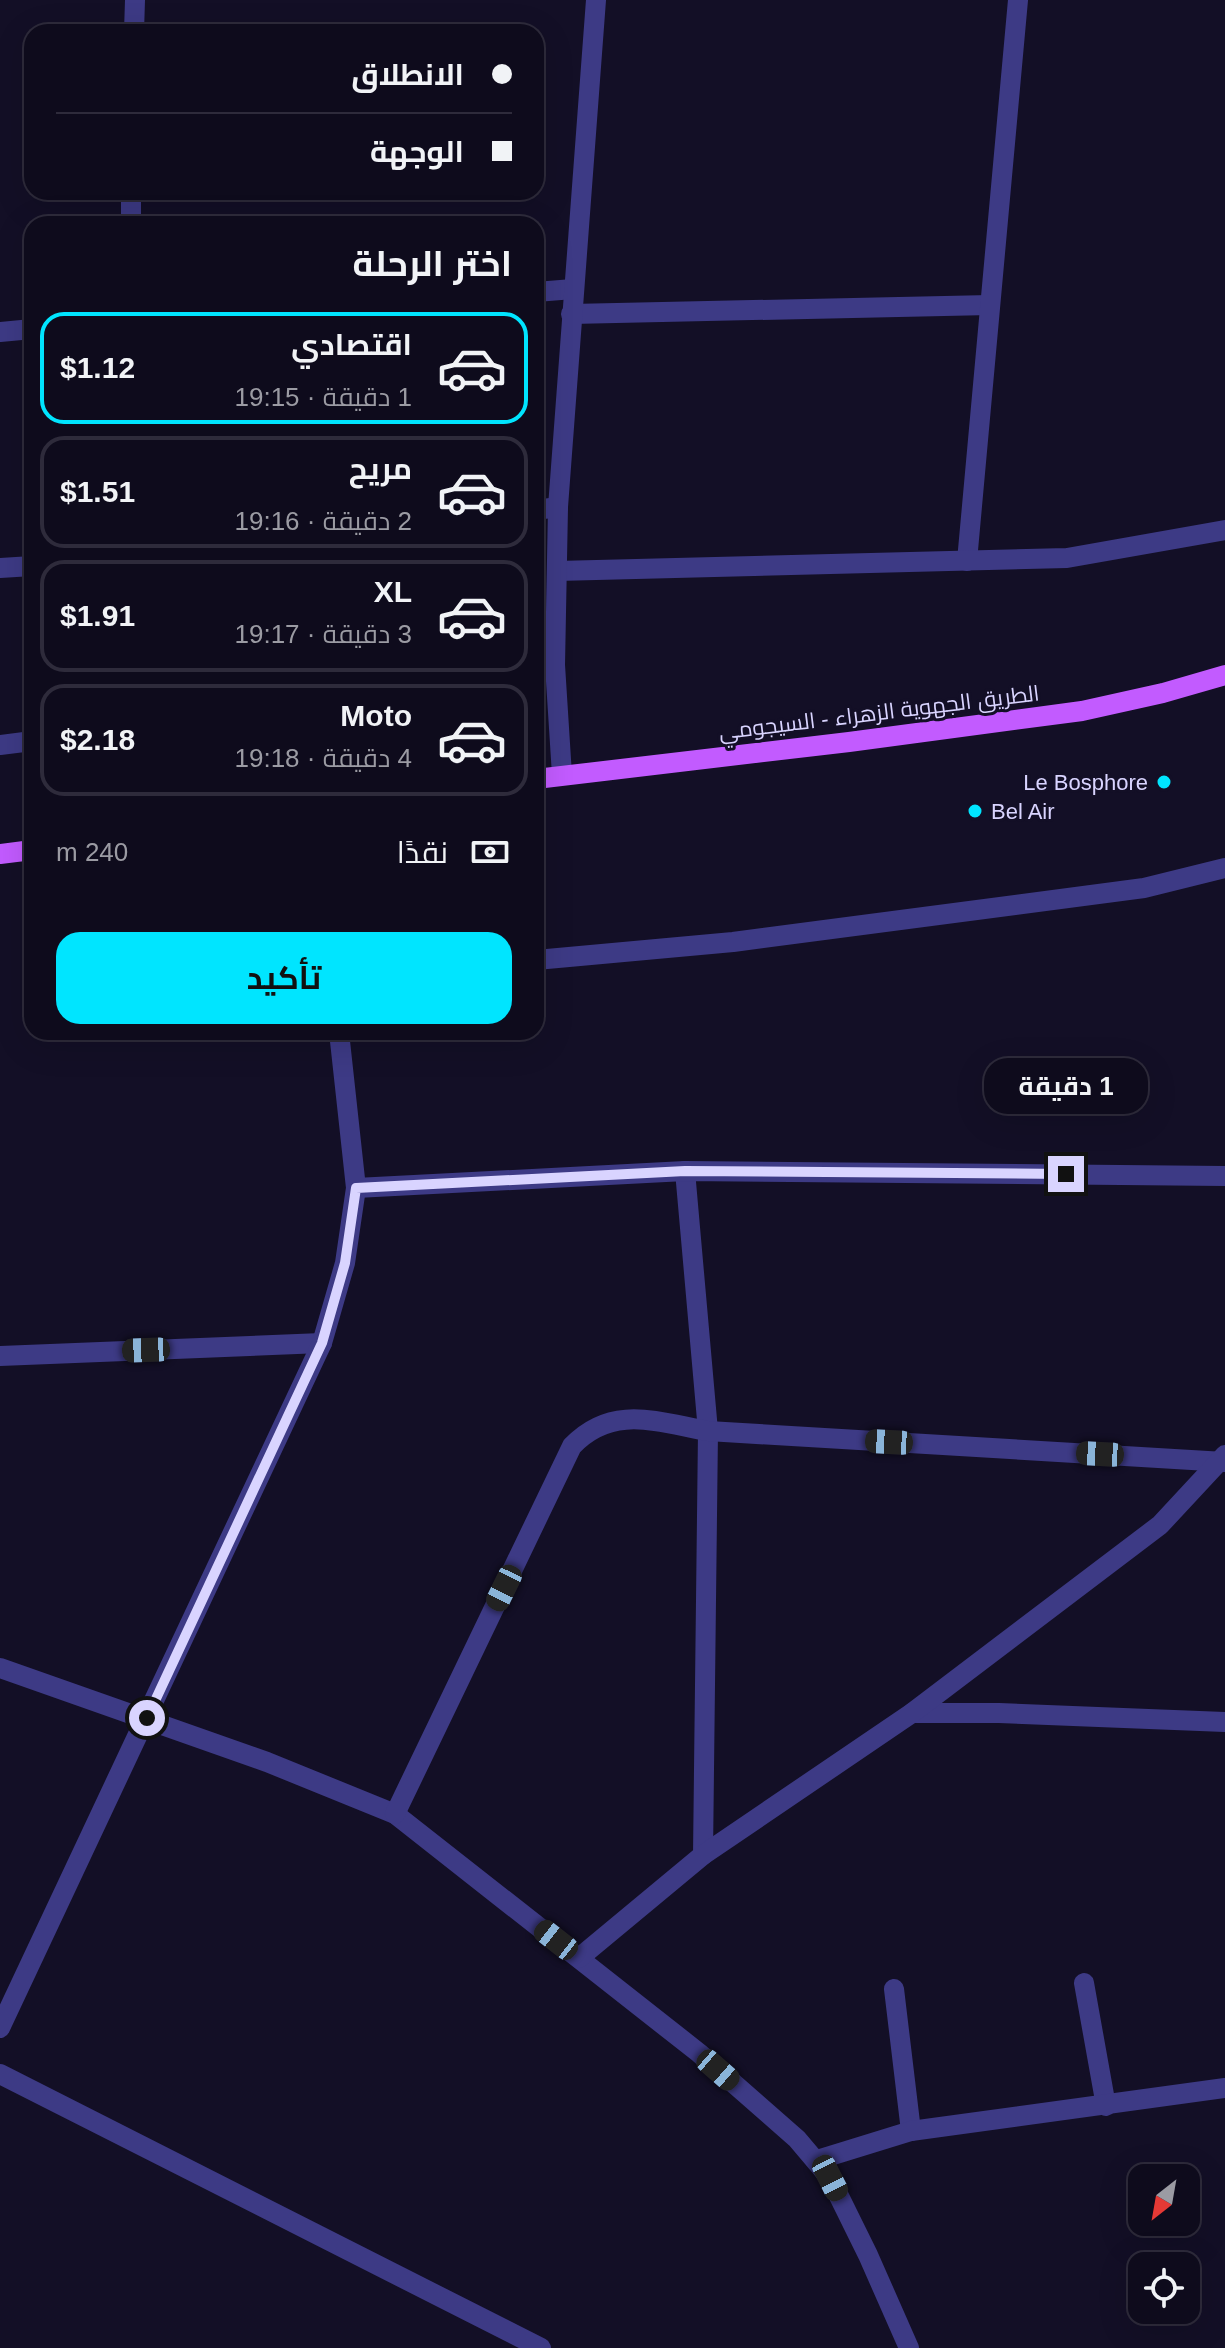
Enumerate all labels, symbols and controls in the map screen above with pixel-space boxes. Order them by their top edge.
text: الانطلاق [351,58,464,91]
text: الوجهة [370,135,464,168]
text: اختر الرحلة [352,243,512,284]
text: اقتصادي [291,328,412,361]
icon: car [436,332,508,404]
text: $1.12 [60,351,135,384]
text: 1 دقيقة · 19:15 [234,382,412,412]
text: مريح [349,452,412,485]
icon: car [436,456,508,528]
text: $1.51 [60,475,135,508]
text: 2 دقيقة · 19:16 [234,506,412,536]
text: XL [374,575,412,608]
icon: car [436,580,508,652]
text: $1.91 [60,599,135,632]
text: 3 دقيقة · 19:17 [234,619,412,649]
street label: الطريق الجهوية الزهراء - السيجومي [717,680,1041,749]
text: Moto [340,699,412,732]
icon: car [436,704,508,776]
text: $2.18 [60,723,135,756]
text: 4 دقيقة · 19:18 [234,743,412,773]
place label: Le Bosphore [1023,770,1148,795]
marker: Le Bosphore [1155,773,1173,791]
place label: Bel Air [991,799,1055,824]
marker: Bel Air [966,802,984,820]
icon: cash [468,830,512,874]
text: نقدًا [397,836,448,869]
text: 240 m [56,837,128,867]
button: تأكيد [56,932,512,1024]
callout: 1 دقيقة [984,1058,1148,1114]
text: 1 دقيقة [1018,1071,1114,1101]
route end [1048,1156,1084,1192]
car [122,1337,170,1363]
car [864,1429,914,1455]
car [1075,1441,1125,1467]
car [483,1561,525,1615]
route start [129,1700,165,1736]
car [530,1916,582,1964]
car [692,2045,744,2095]
car [808,2151,852,2205]
north arrow [1128,2164,1200,2236]
map controls [1128,2164,1200,2324]
button: locate [1128,2252,1200,2324]

